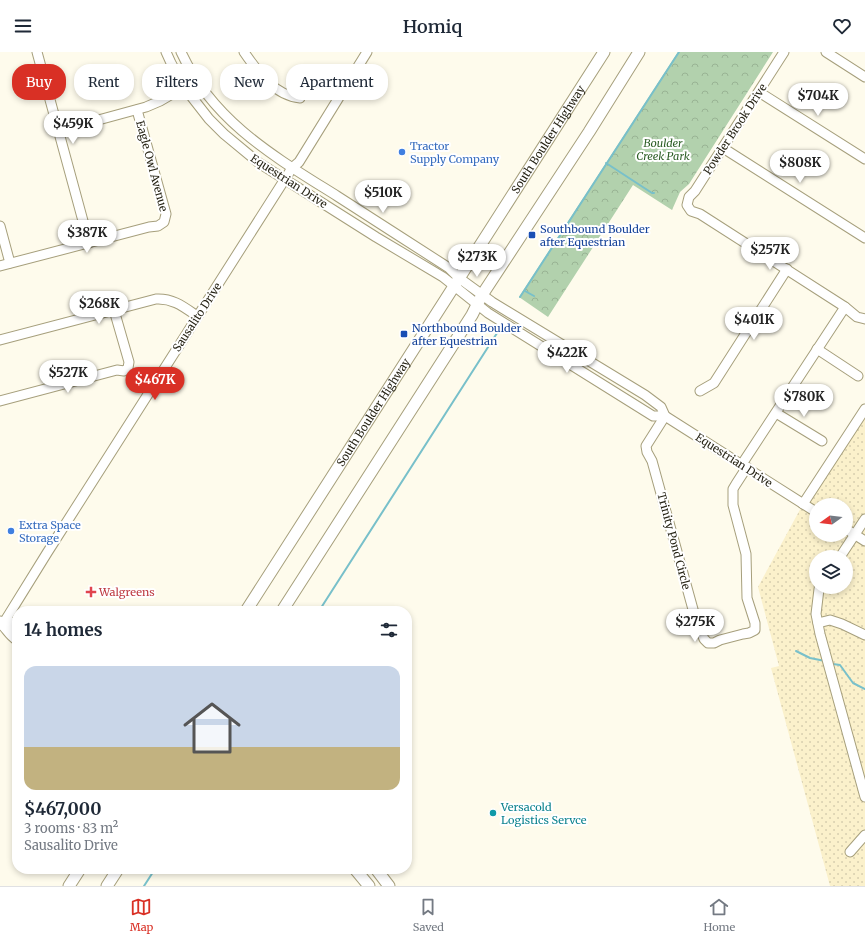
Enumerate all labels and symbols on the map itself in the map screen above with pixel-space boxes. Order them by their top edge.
street label: Powder Brook Drive [700,81,770,177]
street label: South Boulder Highway [508,82,588,196]
pin: $704K [790,83,846,117]
pin: $459K [45,111,101,145]
street label: Eagle Owl Avenue [133,119,171,213]
park label: Boulder Creek Park [636,136,690,163]
place label: Tractor Supply Company [410,139,500,166]
marker: Tractor Supply Company [397,147,407,157]
pin: $808K [772,150,828,184]
street label: Equestrian Drive [248,151,330,211]
pin: $510K [355,180,411,214]
pin: $387K [59,220,115,254]
place label: Southbound Boulder after Equestrian [540,222,650,249]
marker: Southbound Boulder after Equestrian [527,230,537,240]
pin: $257K [742,237,798,271]
pin: $273K [449,244,505,278]
street label: Sausalito Drive [170,280,225,354]
pin: $268K [71,291,127,325]
pin: $401K [726,307,782,341]
place label: Northbound Boulder after Equestrian [412,321,522,348]
marker: Northbound Boulder after Equestrian [399,329,409,339]
pin: $422K [539,340,595,374]
street label: South Boulder Highway [334,355,413,469]
pin: $527K [40,360,96,394]
pin: $467K [127,367,183,401]
pin: $780K [776,384,832,418]
street label: Equestrian Drive [693,430,775,490]
street label: Trinity Pond Circle [654,491,694,591]
north arrow [809,498,853,542]
place label: Extra Space Storage [19,518,81,545]
marker: Extra Space Storage [6,526,16,536]
place label: Walgreens [98,585,155,599]
marker: Walgreens [86,587,96,597]
pin: $275K [667,609,723,643]
place label: Versacold Logistics Servce [500,800,587,827]
marker: Versacold Logistics Servce [488,808,498,818]

